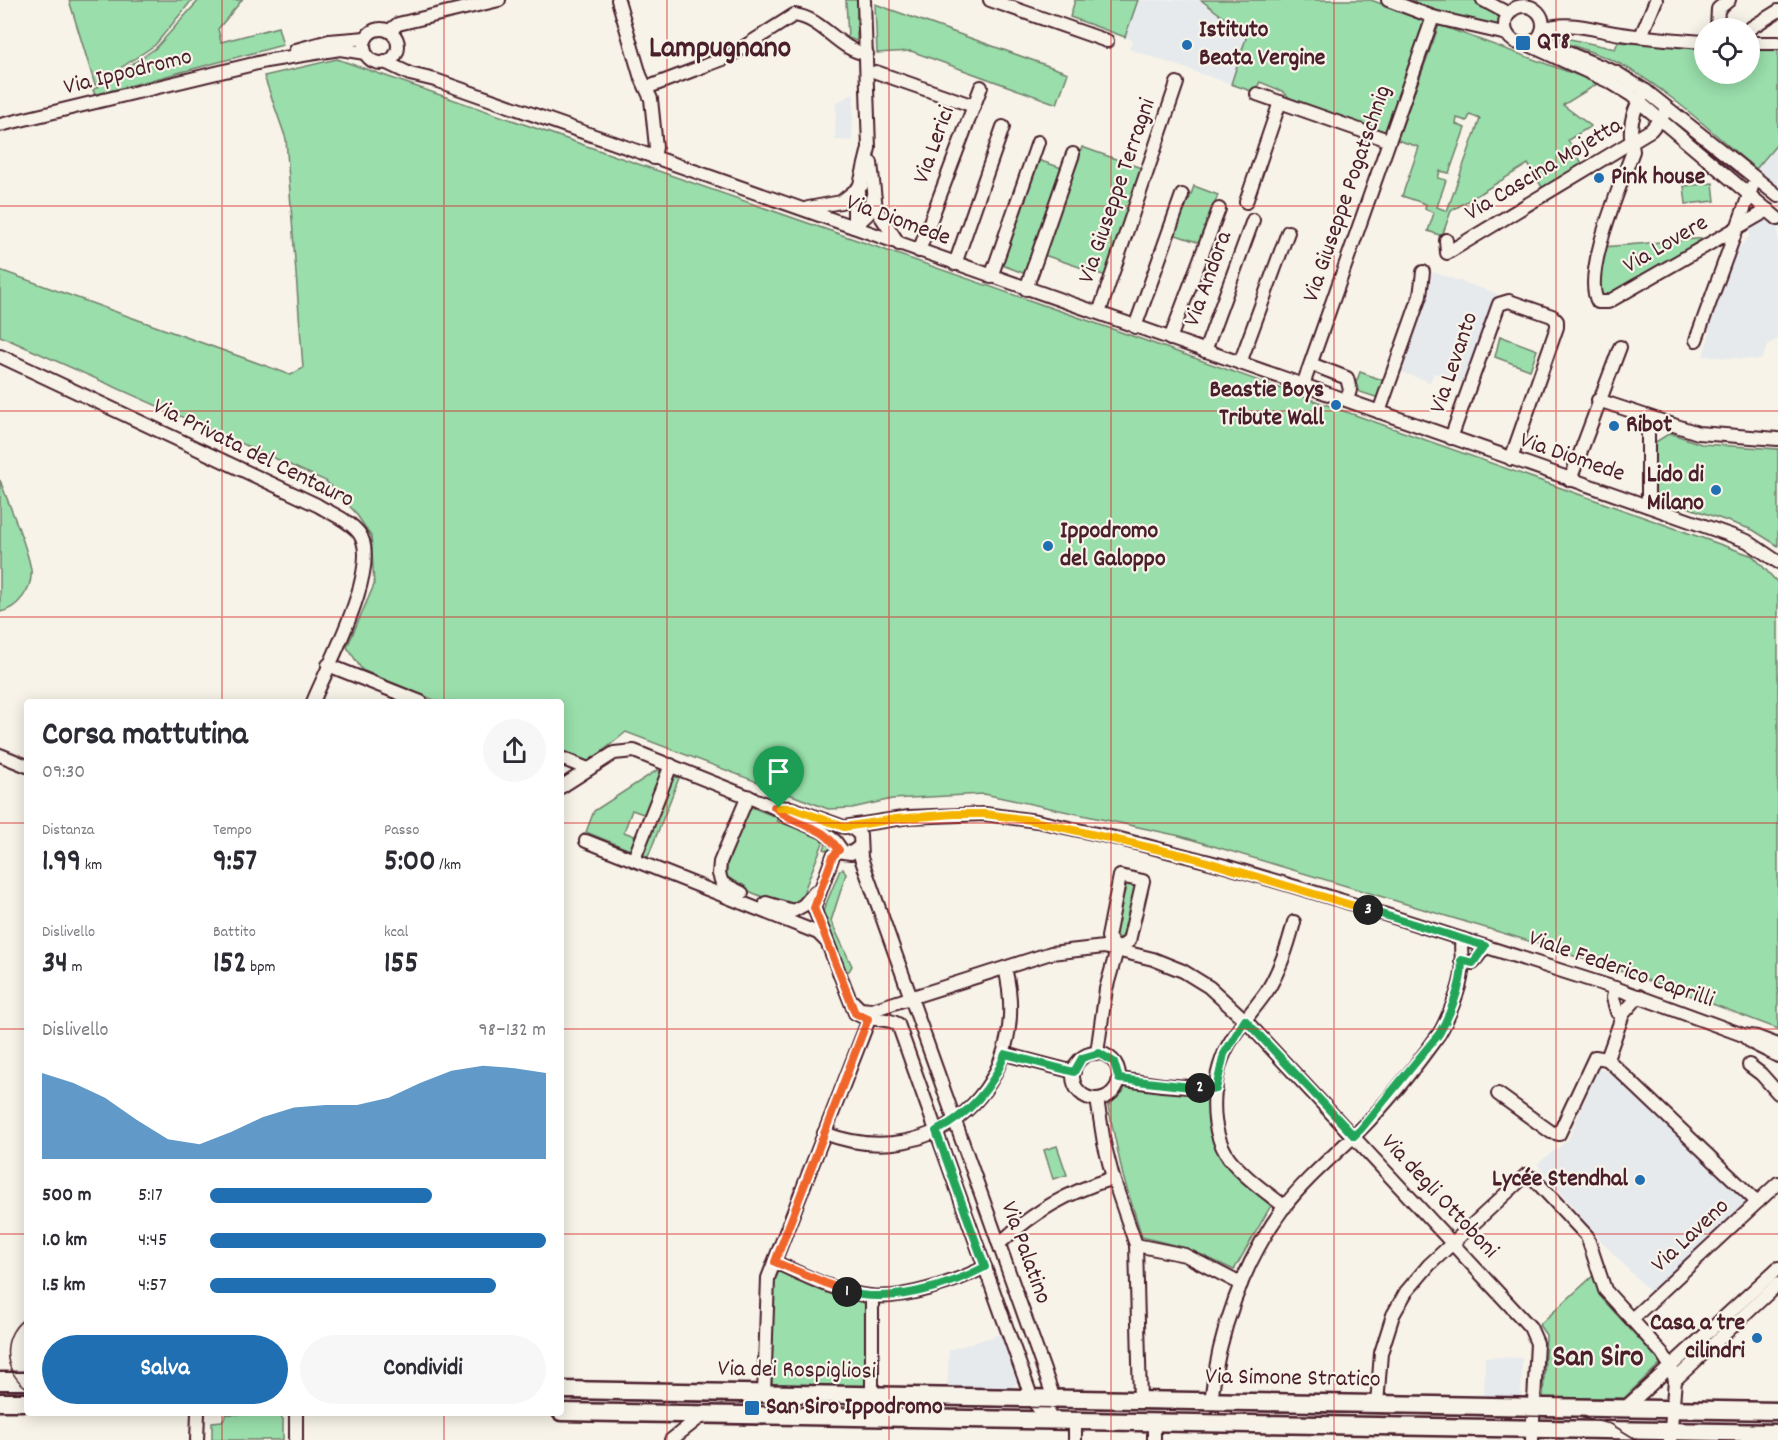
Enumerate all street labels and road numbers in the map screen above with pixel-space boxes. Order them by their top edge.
street label: Via Ippodromo [60,41,196,105]
street label: Via Giuseppe Pogatschnig [1295,81,1401,307]
street label: Via Giuseppe Terragni [1070,94,1166,288]
street label: Via Lerici [905,101,965,189]
street label: Via Cascina Mojetta [1459,109,1630,230]
street label: Via Diomede [841,186,955,256]
street label: Via Lovere [1617,207,1715,283]
street label: Via Andora [1176,226,1242,331]
street label: Via Levanto [1422,308,1488,418]
street label: Via Privata del Centauro [147,390,359,518]
street label: Via Diomede [1515,424,1629,492]
street label: Viale Federico Caprilli [1524,922,1718,1018]
street label: Via degli Ottoboni [1372,1127,1506,1267]
street label: Via Laveno [1644,1191,1738,1281]
street label: Via Palatino [991,1197,1059,1309]
street label: Via dei Rospigliosi [718,1353,876,1389]
street label: Via Simone Stratico [1205,1360,1381,1398]

